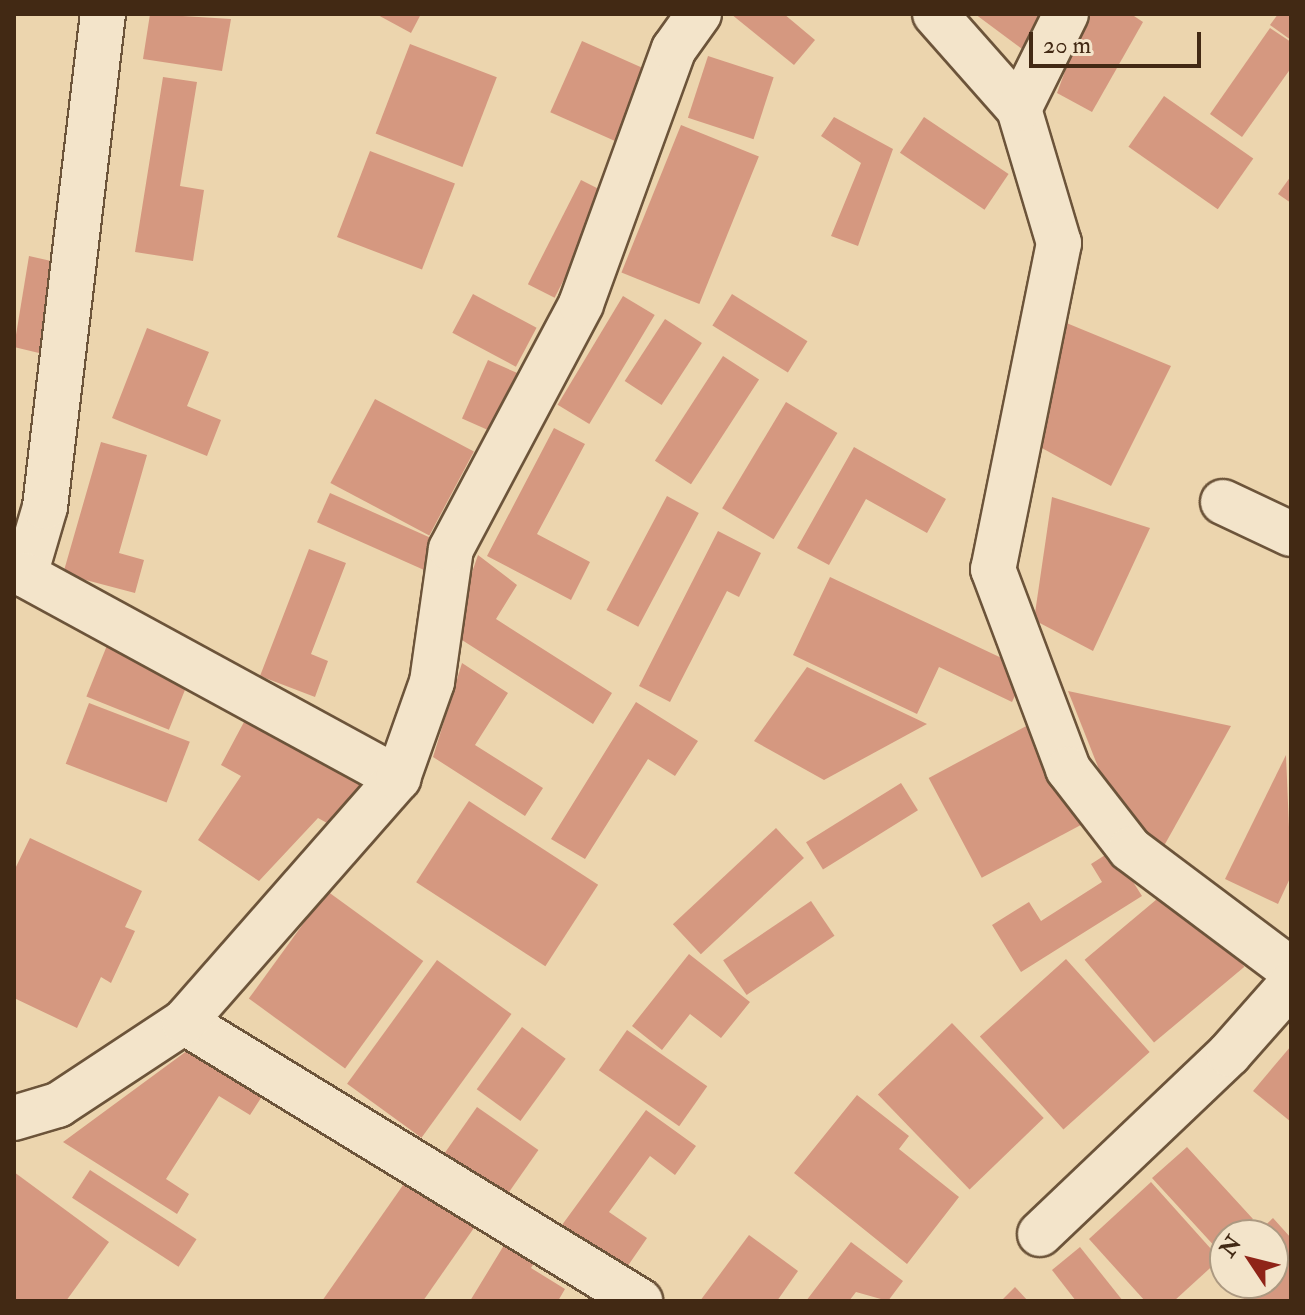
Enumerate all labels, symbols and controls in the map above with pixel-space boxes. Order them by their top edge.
scale bar [1033,16,1205,66]
text: 20 m [1043,30,1091,61]
north arrow [1209,1219,1289,1299]
text: N [1214,1230,1248,1262]

